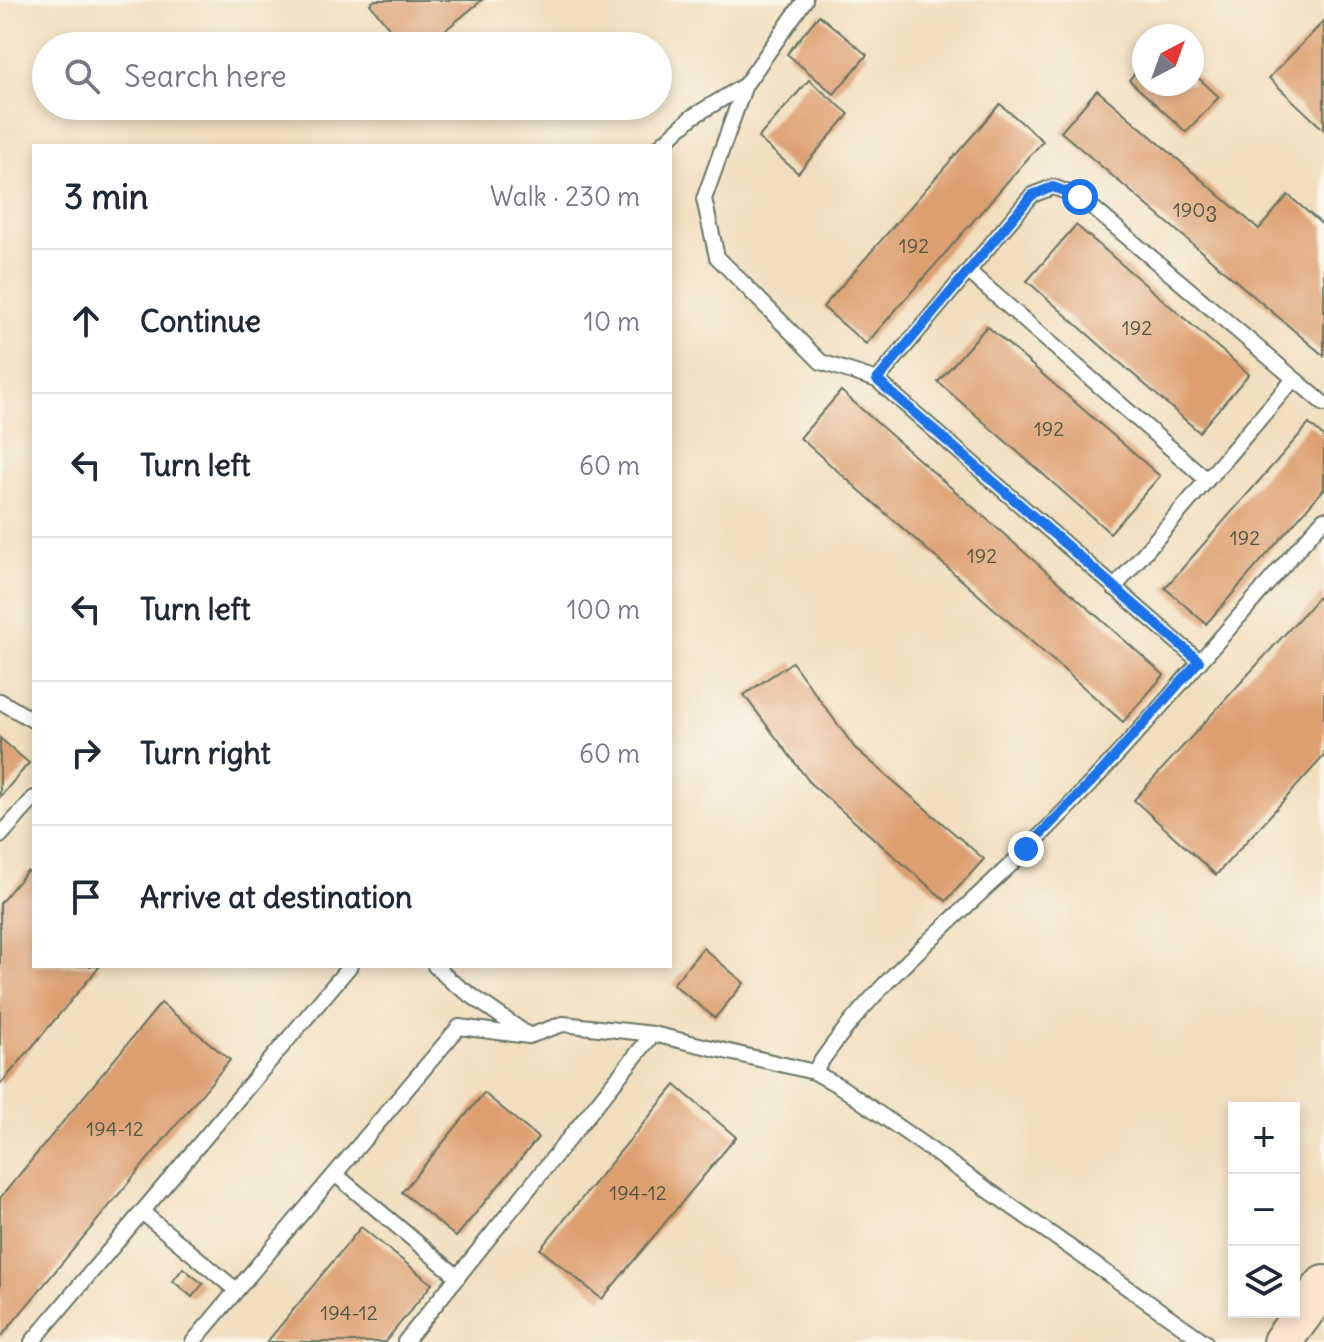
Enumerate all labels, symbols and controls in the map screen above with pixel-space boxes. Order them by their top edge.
north arrow [1132,24,1204,96]
search box [32,32,672,120]
icon: search [60,54,104,98]
text: Search here [124,57,287,95]
text: 3 min [64,175,149,218]
route start [1062,179,1098,215]
text: Walk · 230 m [490,180,640,213]
house number: 190ვ [1173,197,1217,222]
house number: 192 [899,233,929,258]
icon: ahead [64,299,108,343]
text: Continue [140,302,261,340]
text: 10 m [584,305,640,338]
house number: 192 [1122,315,1152,340]
house number: 192 [1034,416,1064,441]
icon: left [64,443,108,487]
text: Turn left [140,446,251,484]
text: 60 m [579,449,640,482]
house number: 192 [1230,525,1260,550]
house number: 192 [967,543,997,568]
icon: left [64,587,108,631]
text: Turn left [140,590,251,628]
text: 100 m [566,593,640,626]
icon: right [64,731,108,775]
text: Turn right [140,734,271,772]
text: 60 m [579,737,640,770]
route end [1008,831,1044,867]
icon: arrive [64,875,108,919]
text: Arrive at destination [140,878,412,916]
map controls [1228,1102,1300,1318]
button: + [1228,1102,1300,1174]
house number: 194-12 [86,1116,144,1141]
button: − [1228,1174,1300,1246]
house number: 194-12 [609,1180,667,1205]
button: layers [1228,1246,1300,1318]
house number: 194-12 [320,1300,378,1325]

